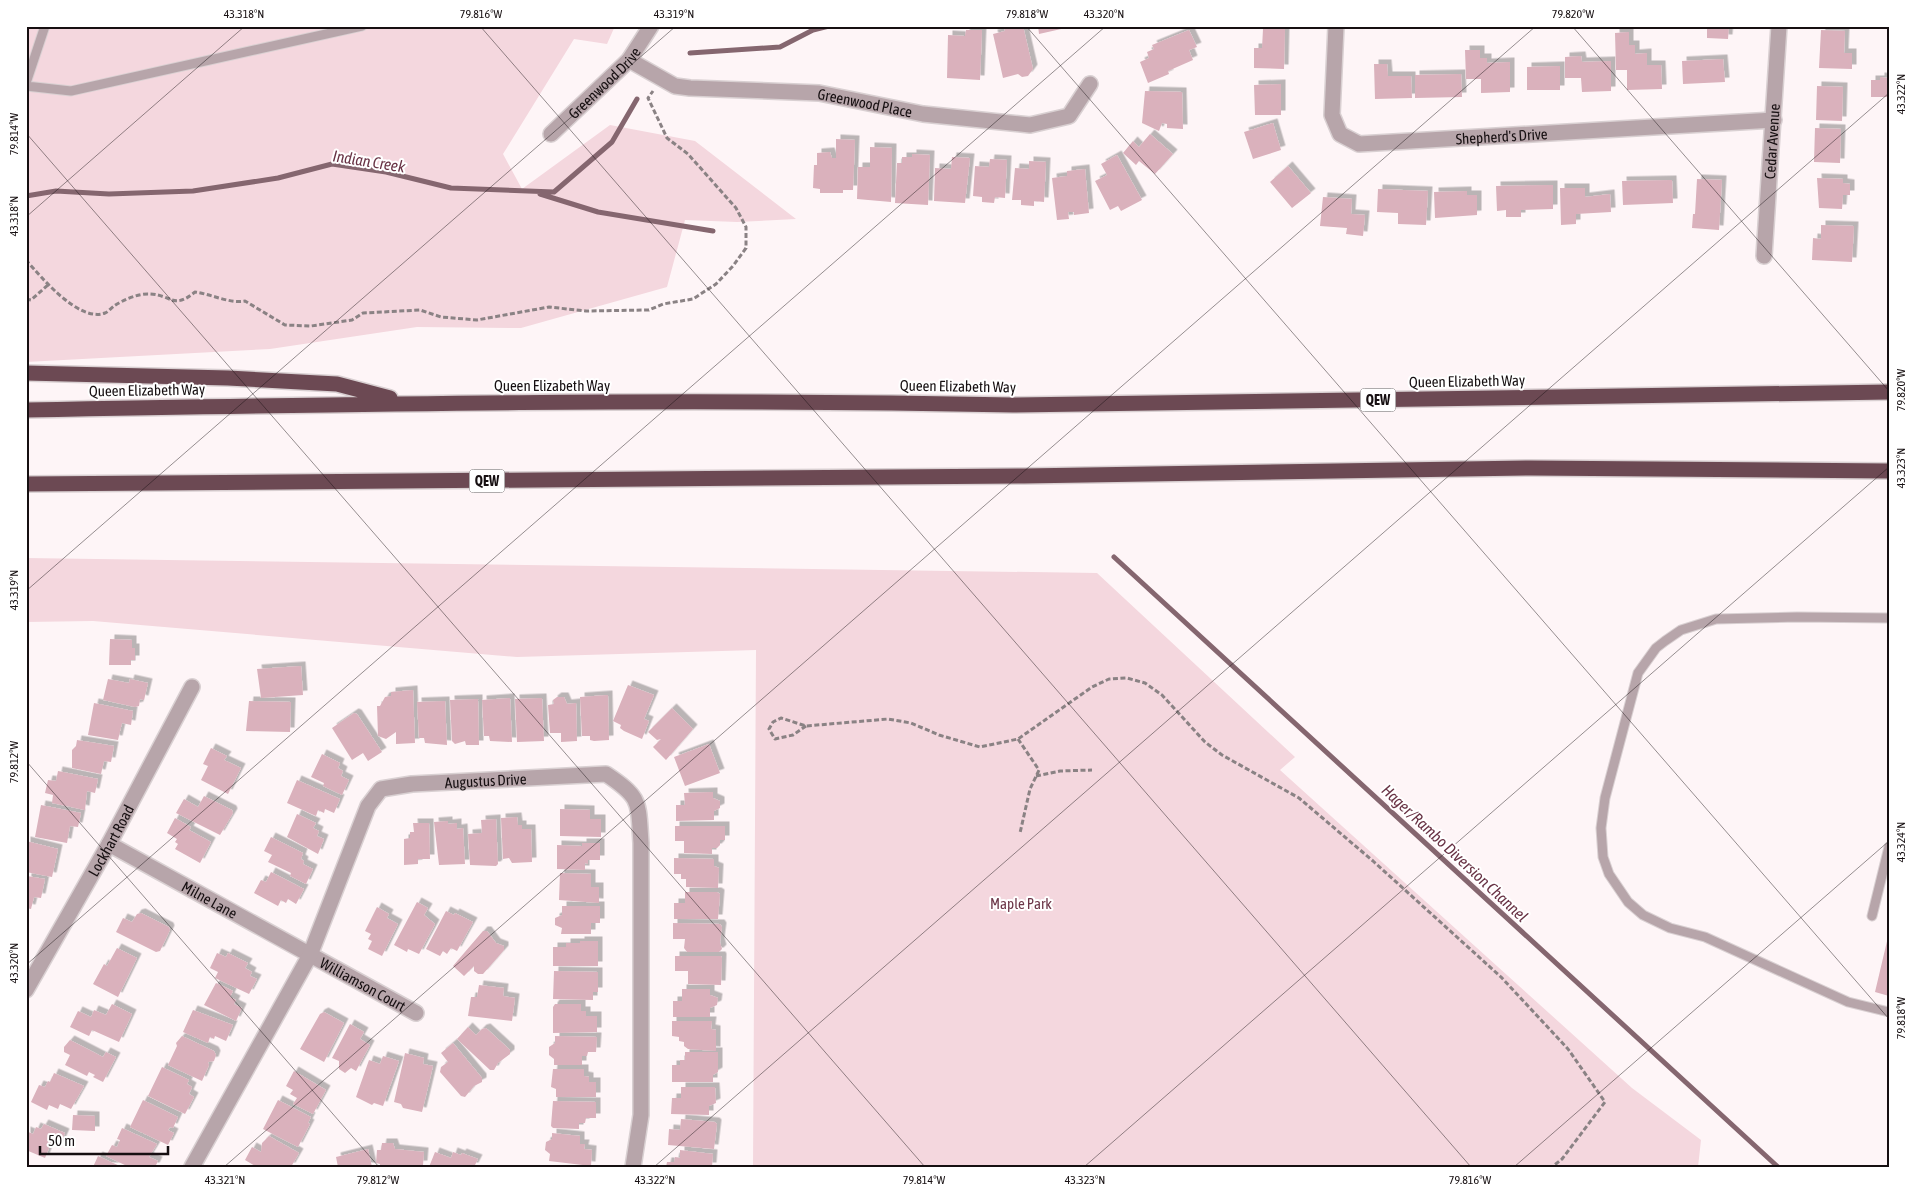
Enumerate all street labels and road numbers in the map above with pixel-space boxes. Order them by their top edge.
street label: Greenwood Drive [565,44,644,122]
street label: Greenwood Place [816,84,914,120]
street label: Cedar Avenue [1761,103,1782,180]
street label: Shepherd's Drive [1455,125,1548,147]
street label: Queen Elizabeth Way [1409,371,1525,391]
street label: Queen Elizabeth Way [900,376,1016,396]
street label: Queen Elizabeth Way [494,377,610,394]
street label: Queen Elizabeth Way [89,380,205,400]
road number: QEW [1360,388,1396,412]
road number: QEW [470,470,504,492]
street label: Augustus Drive [444,770,527,791]
street label: Lockhart Road [84,802,137,879]
street label: Milne Lane [179,877,241,922]
street label: Williamson Court [317,954,409,1014]

